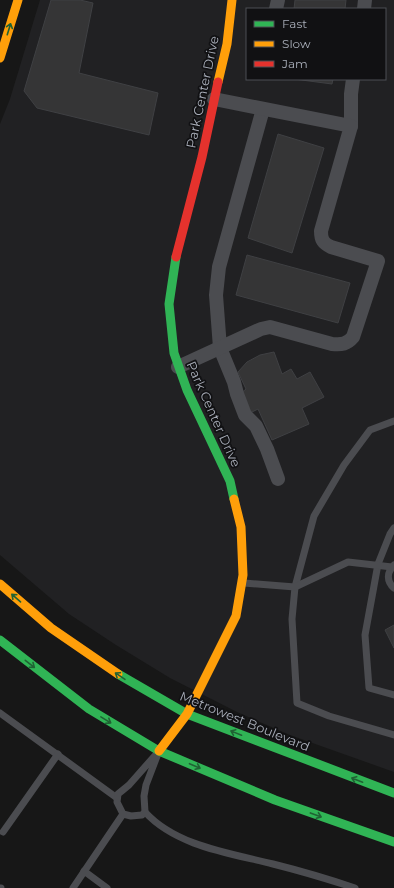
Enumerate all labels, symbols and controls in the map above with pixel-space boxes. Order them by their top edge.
legend [246,8,386,80]
text: Fast [282,16,307,31]
one-way arrow [6,23,13,36]
street label: Park Center Drive [182,34,222,150]
text: Slow [282,36,311,51]
text: Jam [281,56,308,71]
street label: Park Center Drive [183,359,245,470]
one-way arrow [11,593,21,602]
one-way arrow [25,660,36,669]
one-way arrow [115,672,126,680]
street label: Metrowest Boulevard [178,688,312,754]
one-way arrow [100,716,112,724]
one-way arrow [231,729,243,736]
one-way arrow [189,763,201,771]
one-way arrow [352,775,364,783]
one-way arrow [309,811,321,819]

